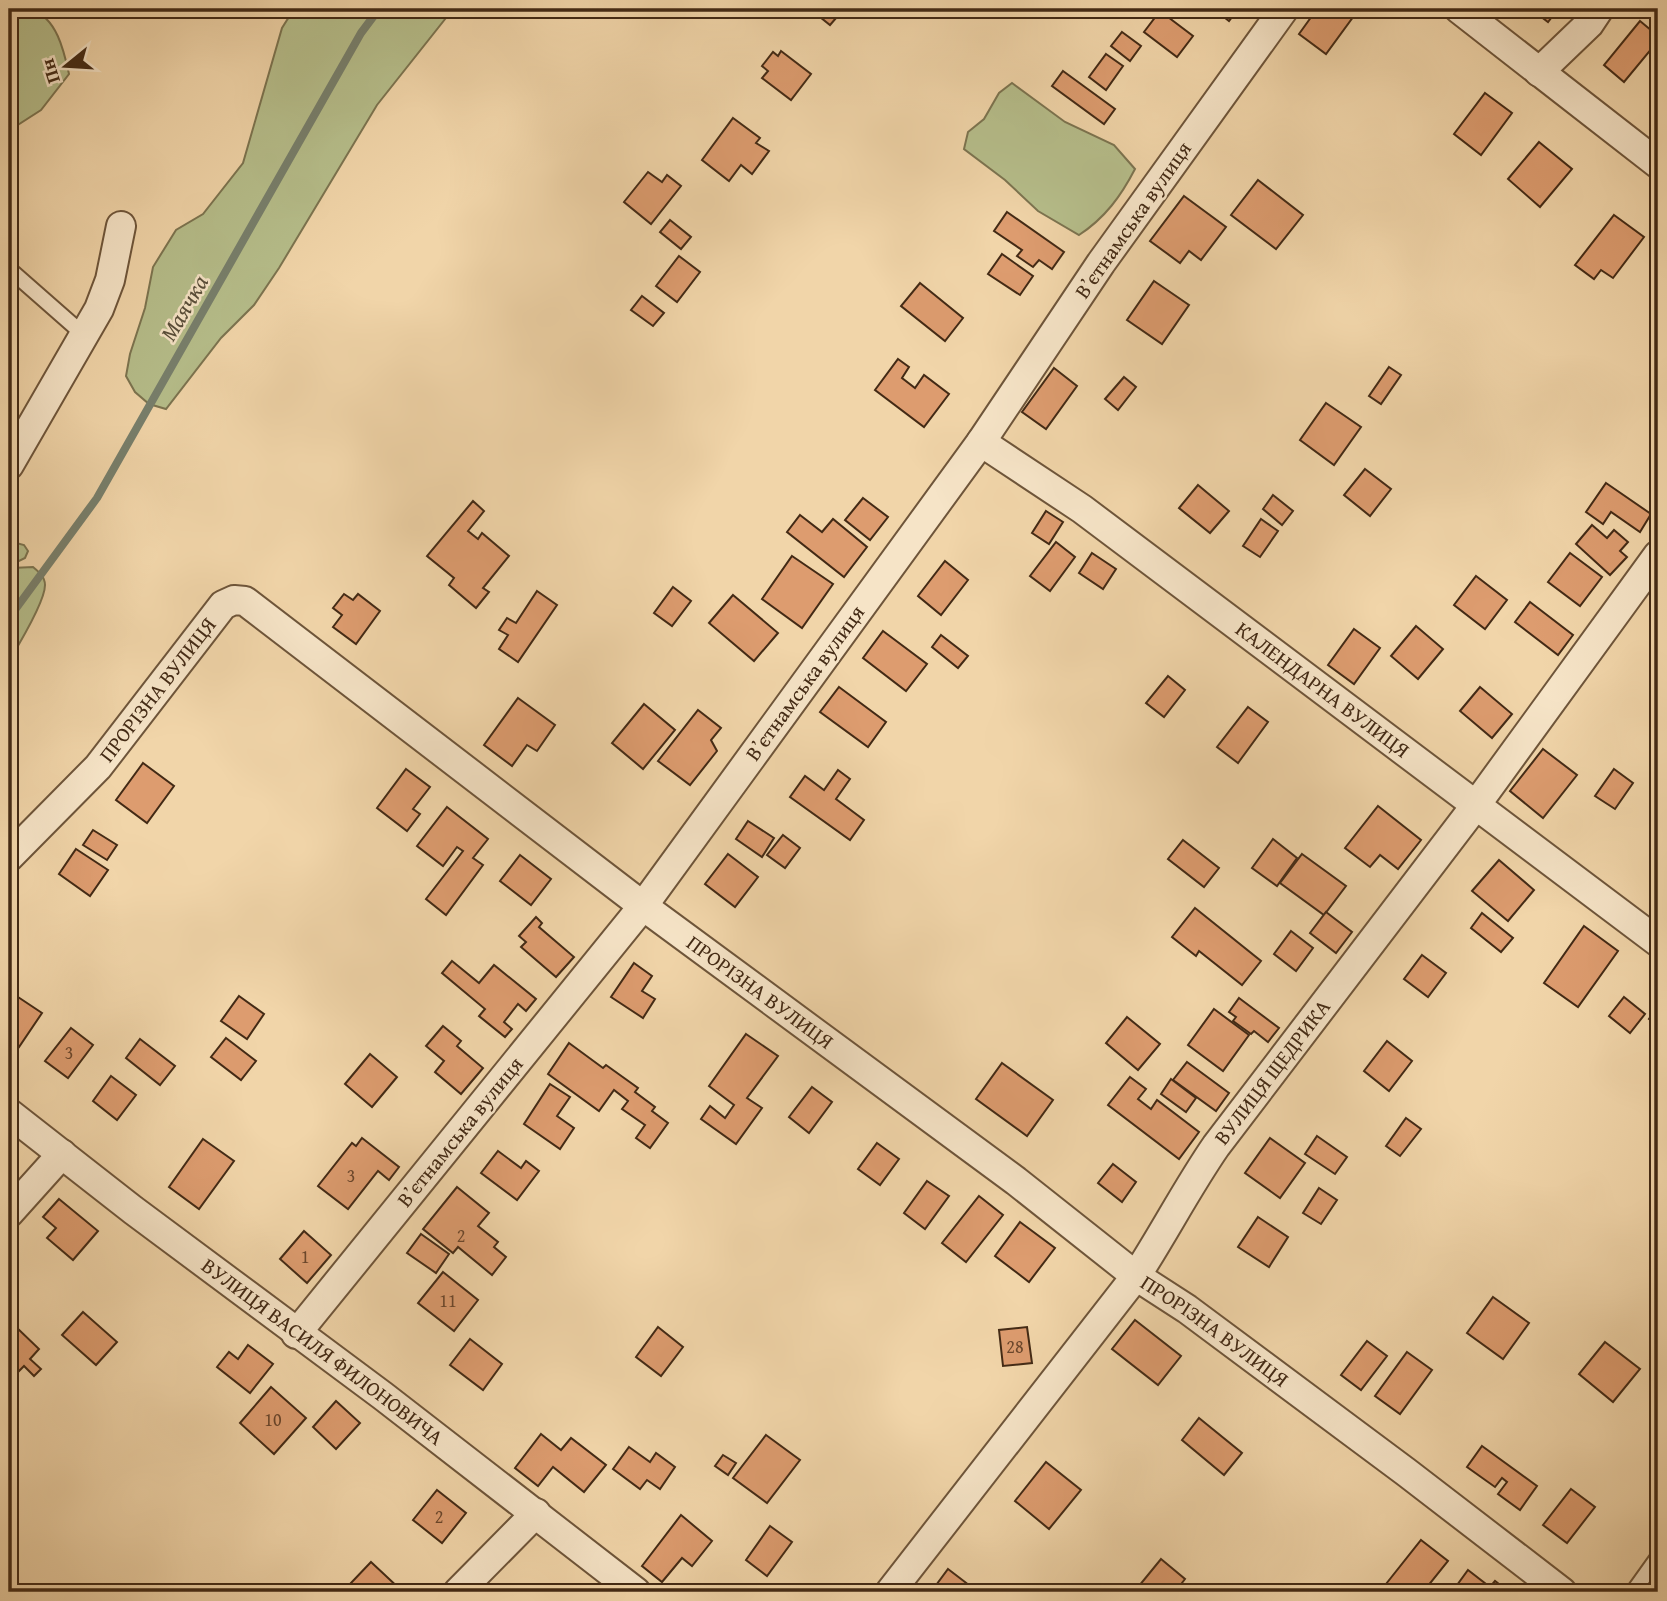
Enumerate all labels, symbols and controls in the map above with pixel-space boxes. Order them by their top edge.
north arrow [32,32,102,102]
text: Пн [33,55,67,87]
street label: Вʼєтнамська вулиця [1067,134,1199,305]
water label: Маячка [151,268,216,347]
street label: Вʼєтнамська вулиця [737,598,872,767]
street label: ПРОРІЗНА ВУЛИЦЯ [91,611,223,769]
street label: КАЛЕНДАРНА ВУЛИЦЯ [1229,614,1416,765]
street label: ПРОРІЗНА ВУЛИЦЯ [680,927,840,1056]
street label: ВУЛИЦЯ ЩЕДРИКА [1206,992,1338,1151]
house number: 3 [65,1039,73,1066]
street label: Вʼєтнамська вулиця [389,1049,530,1214]
house number: 3 [347,1162,355,1189]
house number: 2 [457,1222,465,1249]
house number: 1 [301,1243,309,1270]
street label: ВУЛИЦЯ ВАСИЛЯ ФИЛОНОВИЧА [195,1250,450,1453]
street label: ПРОРІЗНА ВУЛИЦЯ [1135,1267,1295,1394]
house number: 11 [439,1287,457,1314]
house number: 28 [1006,1333,1024,1360]
house number: 10 [264,1406,282,1433]
house number: 2 [435,1503,443,1530]

